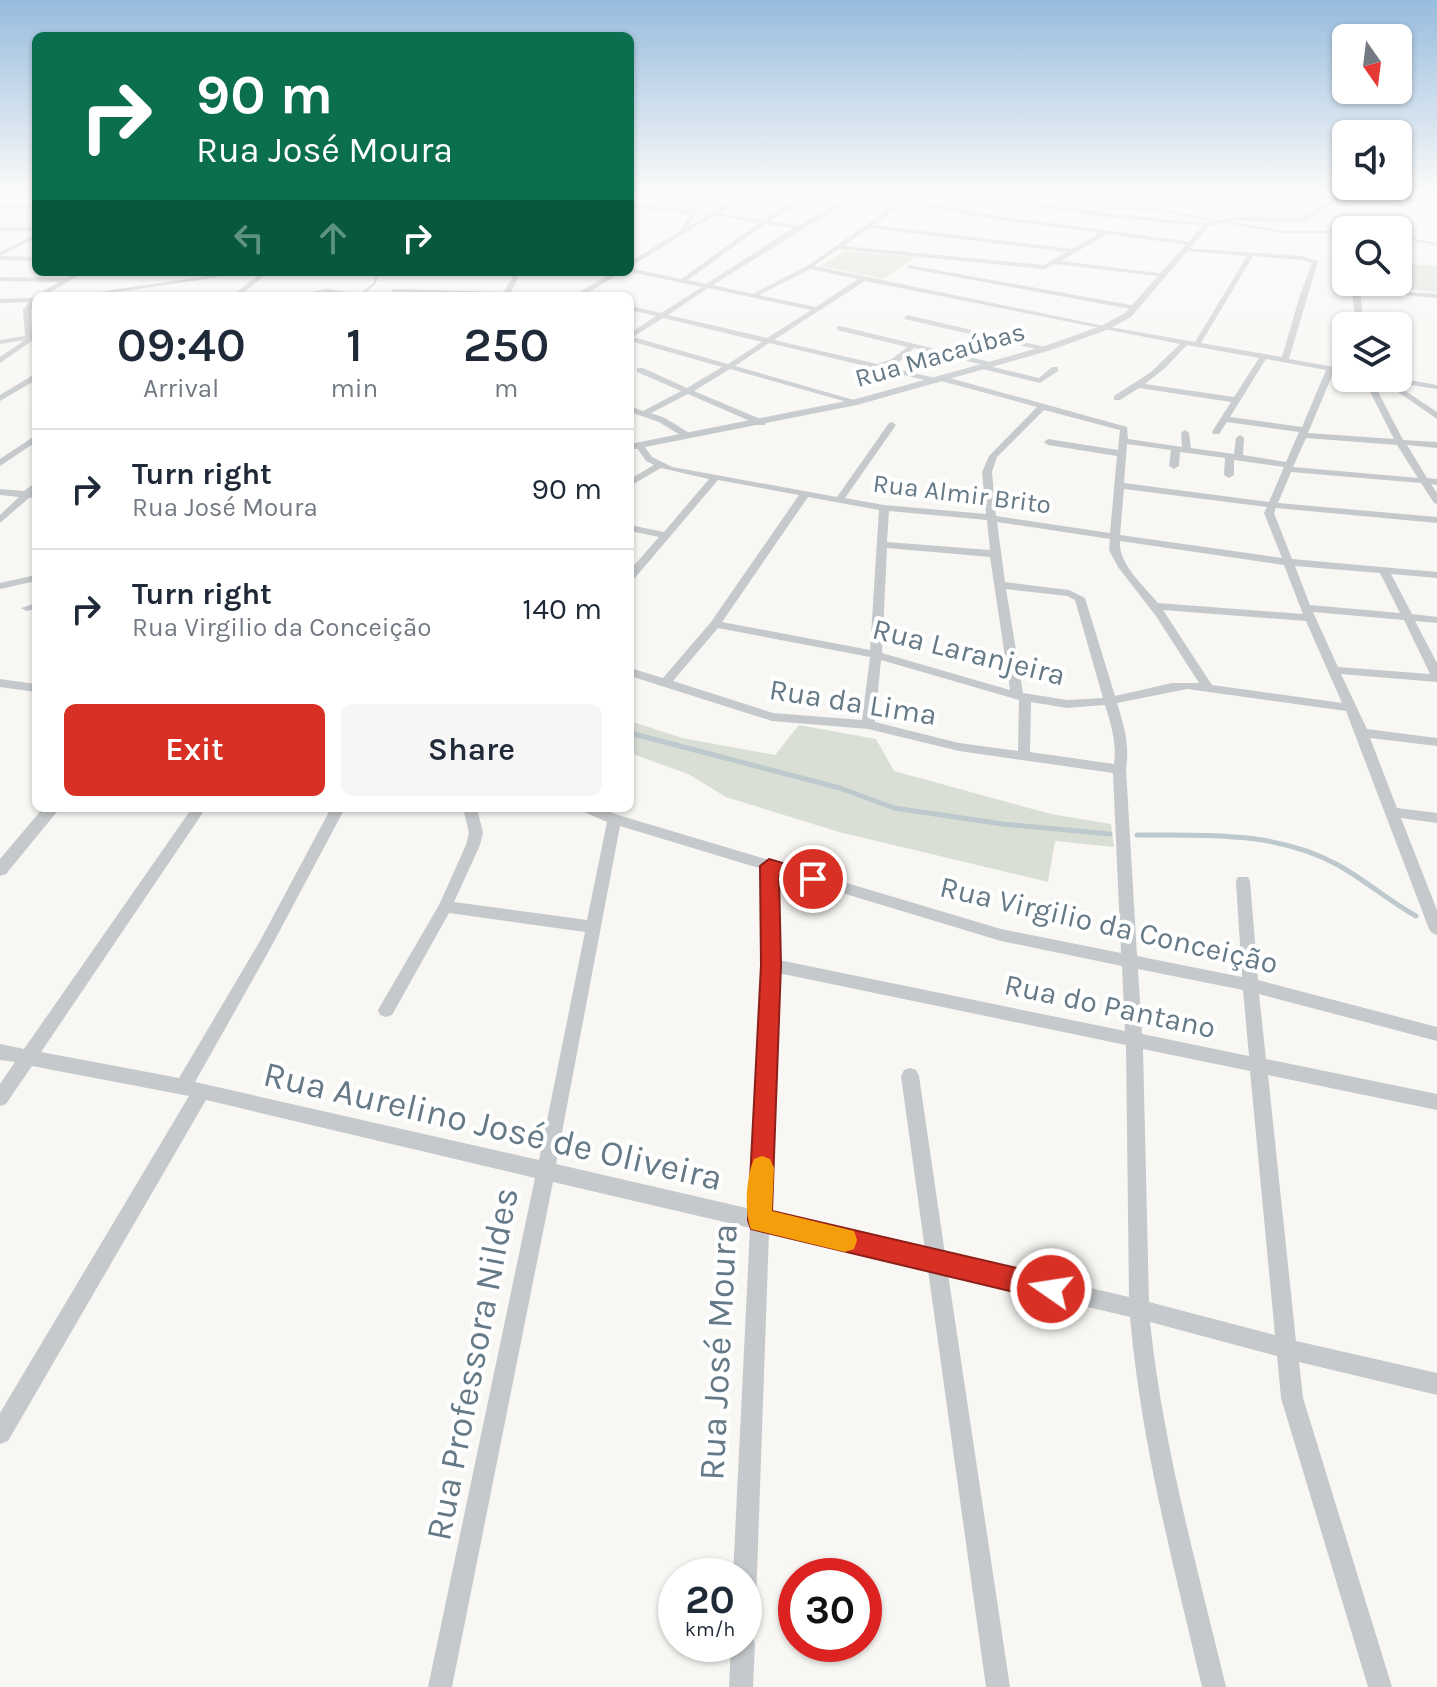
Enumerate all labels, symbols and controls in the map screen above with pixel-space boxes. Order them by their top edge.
north arrow [1332,24,1412,104]
map controls [1332,24,1412,392]
text: 90 m [196,62,333,127]
icon: right [64,64,168,168]
button: sound [1332,120,1412,200]
text: Rua José Moura [196,129,453,171]
icon: left [227,216,271,260]
icon: ahead [311,216,355,260]
icon: right [395,216,439,260]
button: search [1332,216,1412,296]
button: layers [1332,312,1412,392]
street label: Rua Macaúbas [851,316,1029,394]
text: 09:40 [117,317,246,373]
text: 1 [346,317,363,373]
text: 250 [463,317,549,373]
text: Arrival [143,373,219,404]
text: min [331,373,378,404]
text: m [494,373,518,404]
text: Turn right [132,456,272,492]
icon: right [64,467,108,511]
street label: Rua Almir Brito [871,468,1053,520]
text: 90 m [532,471,602,507]
text: Rua José Moura [132,492,318,523]
text: Turn right [132,576,272,612]
icon: right [64,587,108,631]
text: 140 m [522,591,602,627]
street label: Rua Laranjeira [869,611,1069,693]
text: Rua Virgilio da Conceição [132,612,432,643]
street label: Rua da Lima [767,671,939,733]
button: Exit [64,704,325,796]
button: Share [341,704,602,796]
pin [779,845,847,913]
icon: arrive [791,857,835,901]
street label: Rua Virgilio da Conceição [937,869,1281,981]
street label: Rua do Pantano [1001,966,1219,1046]
street label: Rua Aurelino José de Oliveira [259,1053,727,1199]
street label: Rua Professora Nildes [417,1184,527,1544]
street label: Rua José Moura [690,1222,746,1482]
position arrow [1009,1247,1093,1331]
speed limit sign: 30 [778,1558,882,1662]
text: 20 [685,1576,735,1623]
text: km/h [685,1618,735,1641]

